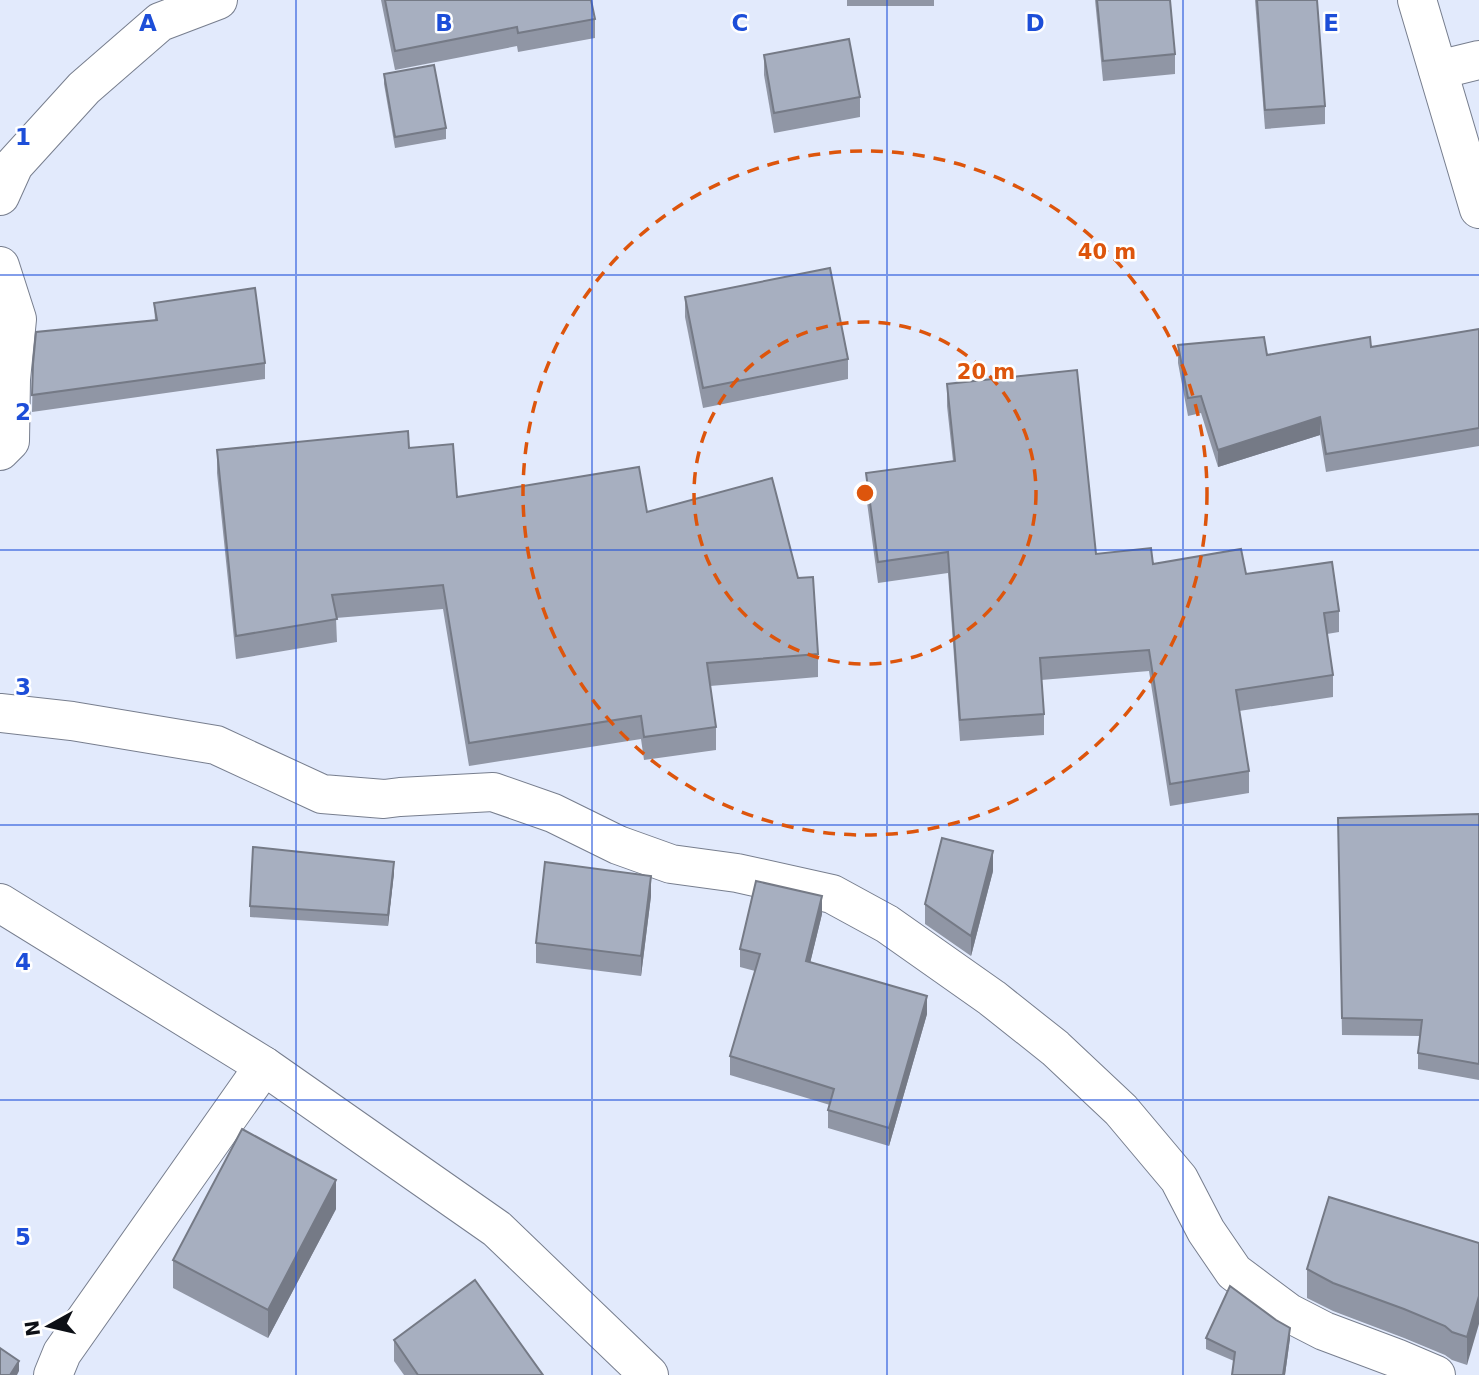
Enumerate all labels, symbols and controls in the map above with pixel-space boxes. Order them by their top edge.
text: A [139,10,157,36]
text: B [435,10,453,36]
text: C [732,10,748,36]
text: D [1025,10,1045,36]
text: E [1323,10,1339,36]
text: 1 [15,124,31,150]
text: 40 m [1078,240,1136,264]
text: 20 m [957,360,1015,384]
text: 2 [15,399,31,425]
centre of rings [853,481,877,505]
text: 3 [15,674,31,700]
text: 4 [15,949,31,975]
text: 5 [15,1224,31,1250]
north arrow [14,1291,84,1361]
text: N [20,1319,44,1338]

